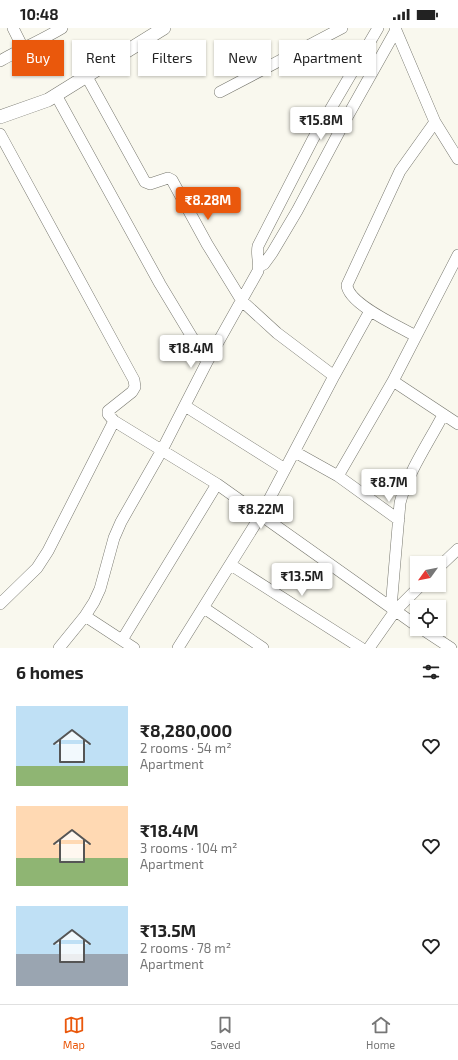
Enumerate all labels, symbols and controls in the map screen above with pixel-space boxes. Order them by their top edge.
text: 10:48 [20,5,59,23]
chip: Buy [12,40,64,76]
chip: Rent [72,40,130,76]
chip: Filters [138,40,206,76]
chip: New [214,40,271,76]
chip: Apartment [279,40,376,76]
pin: ₹15.8M [288,107,354,141]
text: ₹15.8M [299,112,343,128]
pin: ₹8.28M [175,187,241,221]
text: ₹8.28M [185,192,231,208]
pin: ₹18.4M [158,335,224,369]
text: ₹18.4M [169,340,213,356]
pin: ₹8.7M [361,469,417,503]
text: ₹8.7M [370,474,408,490]
pin: ₹8.22M [228,496,294,530]
text: ₹8.22M [238,501,284,517]
north arrow [410,556,446,592]
map controls [410,556,446,636]
pin: ₹13.5M [269,563,335,597]
text: ₹13.5M [281,568,323,584]
button: locate [410,600,446,636]
icon: filters [420,661,442,683]
text: 6 homes [16,662,84,682]
text: ₹8,280,000 [140,720,232,740]
icon: home [48,722,96,770]
icon: heart [420,735,442,757]
text: 2 rooms · 54 m² [140,740,232,756]
text: Apartment [140,756,204,772]
text: ₹18.4M [140,820,198,840]
icon: home [48,822,96,870]
icon: heart [420,835,442,857]
text: 3 rooms · 104 m² [140,840,237,856]
text: Apartment [140,856,204,872]
text: ₹13.5M [140,920,196,940]
icon: home [48,922,96,970]
icon: heart [420,935,442,957]
text: 2 rooms · 78 m² [140,940,231,956]
text: Apartment [140,956,204,972]
tab: Map [63,1014,85,1051]
tab: Saved [210,1014,241,1051]
tab: Home [366,1014,395,1051]

